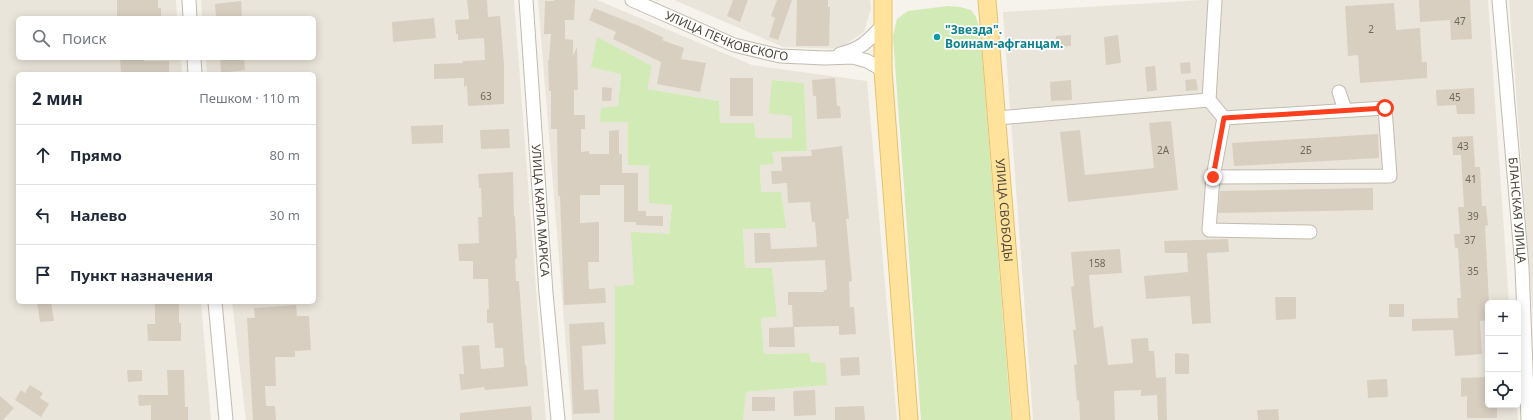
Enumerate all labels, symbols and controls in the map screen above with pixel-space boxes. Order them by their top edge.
street label: УЛИЦА ПЕЧКОВСКОГО [662,7,789,64]
house number: 47 [1454,14,1466,28]
search box [16,16,316,60]
place label: "Звезда". Воинам-афганцам. [945,21,1063,52]
house number: 2 [1368,22,1374,36]
icon: search [30,27,52,49]
text: Поиск [62,28,107,48]
marker: "Звезда". Воинам-афганцам. [932,32,942,42]
text: 2 мин [32,87,83,110]
text: Пешком · 110 m [199,89,300,107]
house number: 63 [480,89,492,103]
house number: 45 [1449,90,1461,104]
route start [1376,99,1394,117]
house number: 43 [1457,139,1469,153]
house number: 2А [1157,143,1170,157]
house number: 2Б [1300,143,1312,157]
icon: ahead [32,144,54,166]
street label: УЛИЦА КАРЛА МАРКСА [528,144,554,278]
text: Прямо [70,145,122,165]
text: 80 m [270,146,300,164]
street label: БЛАНСКАЯ УЛИЦА [1505,156,1531,264]
street label: УЛИЦА СВОБОДЫ [992,158,1017,263]
route end [1204,168,1222,186]
house number: 41 [1465,172,1477,186]
icon: left [32,204,54,226]
text: Налево [70,205,127,225]
text: 30 m [270,206,300,224]
house number: 39 [1467,209,1479,223]
house number: 37 [1464,233,1476,247]
house number: 158 [1088,256,1106,270]
icon: arrive [32,264,54,286]
house number: 35 [1467,264,1479,278]
text: Пункт назначения [70,265,213,285]
map controls [1485,300,1521,408]
button: + [1485,300,1521,336]
button: − [1485,336,1521,372]
button: locate [1485,372,1521,408]

